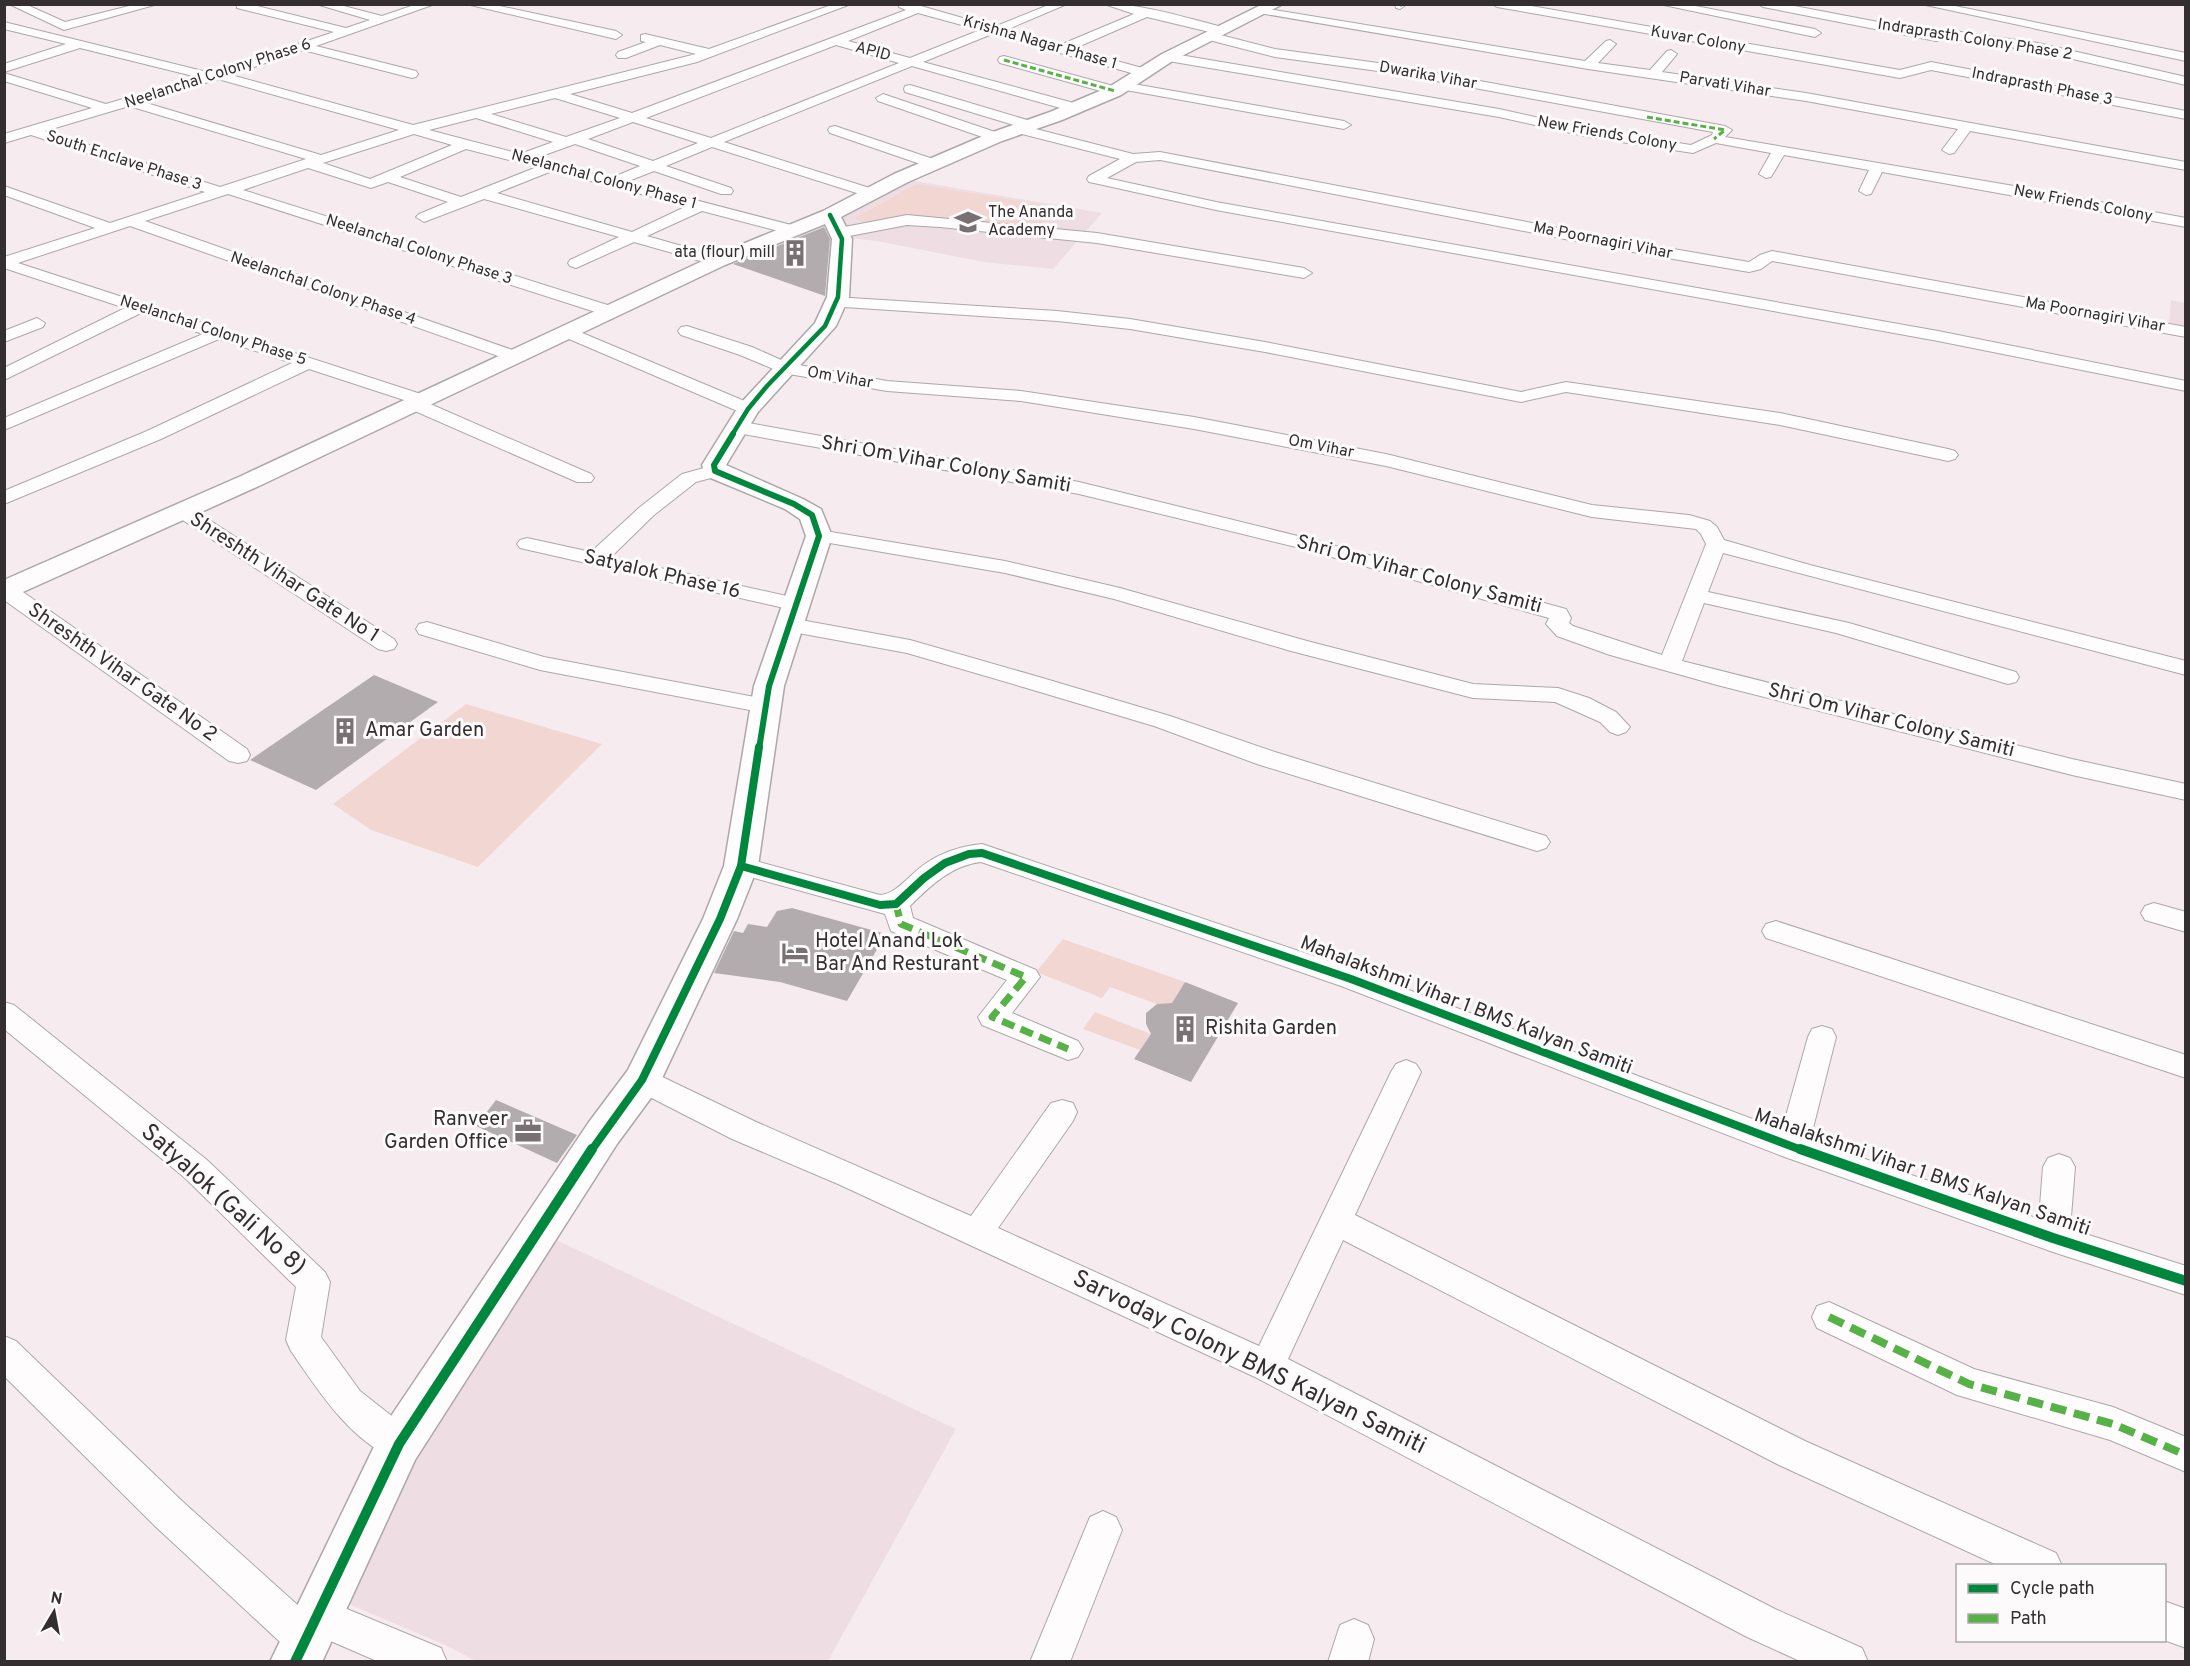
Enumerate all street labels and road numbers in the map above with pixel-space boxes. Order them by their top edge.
street label: Krishna Nagar Phase 1 [961,11,1119,75]
street label: Indraprasth Colony Phase 2 [1876,15,2074,65]
street label: Kuvar Colony [1649,22,1747,58]
street label: Neelanchal Colony Phase 6 [122,34,314,114]
street label: APID [853,38,893,66]
street label: Dwarika Vihar [1378,58,1478,94]
street label: Indraprasth Phase 3 [1970,64,2114,110]
street label: Parvati Vihar [1678,68,1772,102]
street label: New Friends Colony [1536,112,1678,156]
street label: South Enclave Phase 3 [44,126,204,196]
street label: Neelanchal Colony Phase 1 [509,146,699,214]
street label: New Friends Colony [2012,181,2154,227]
street label: Neelanchal Colony Phase 3 [323,210,515,290]
street label: Ma Poornagiri Vihar [1532,218,1674,264]
street label: Neelanchal Colony Phase 4 [227,248,419,330]
street label: Neelanchal Colony Phase 5 [117,291,309,371]
street label: Ma Poornagiri Vihar [2024,293,2166,337]
street label: Om Vihar [805,362,875,394]
street label: Shri Om Vihar Colony Samiti [819,430,1073,500]
street label: Om Vihar [1286,431,1356,463]
street label: Shreshth Vihar Gate No 1 [184,507,384,649]
street label: Shri Om Vihar Colony Samiti [1293,530,1545,620]
street label: Satyalok Phase 16 [581,544,743,606]
street label: Shreshth Vihar Gate No 2 [22,598,222,748]
street label: Shri Om Vihar Colony Samiti [1765,678,2017,764]
street label: Mahalakshmi Vihar 1 BMS Kalyan Samiti [1296,930,1636,1082]
street label: Mahalakshmi Vihar 1 BMS Kalyan Samiti [1750,1103,2094,1243]
street label: Satyalok (Gali No 8) [134,1118,312,1282]
street label: Sarvoday Colony BMS Kalyan Samiti [1067,1264,1431,1462]

